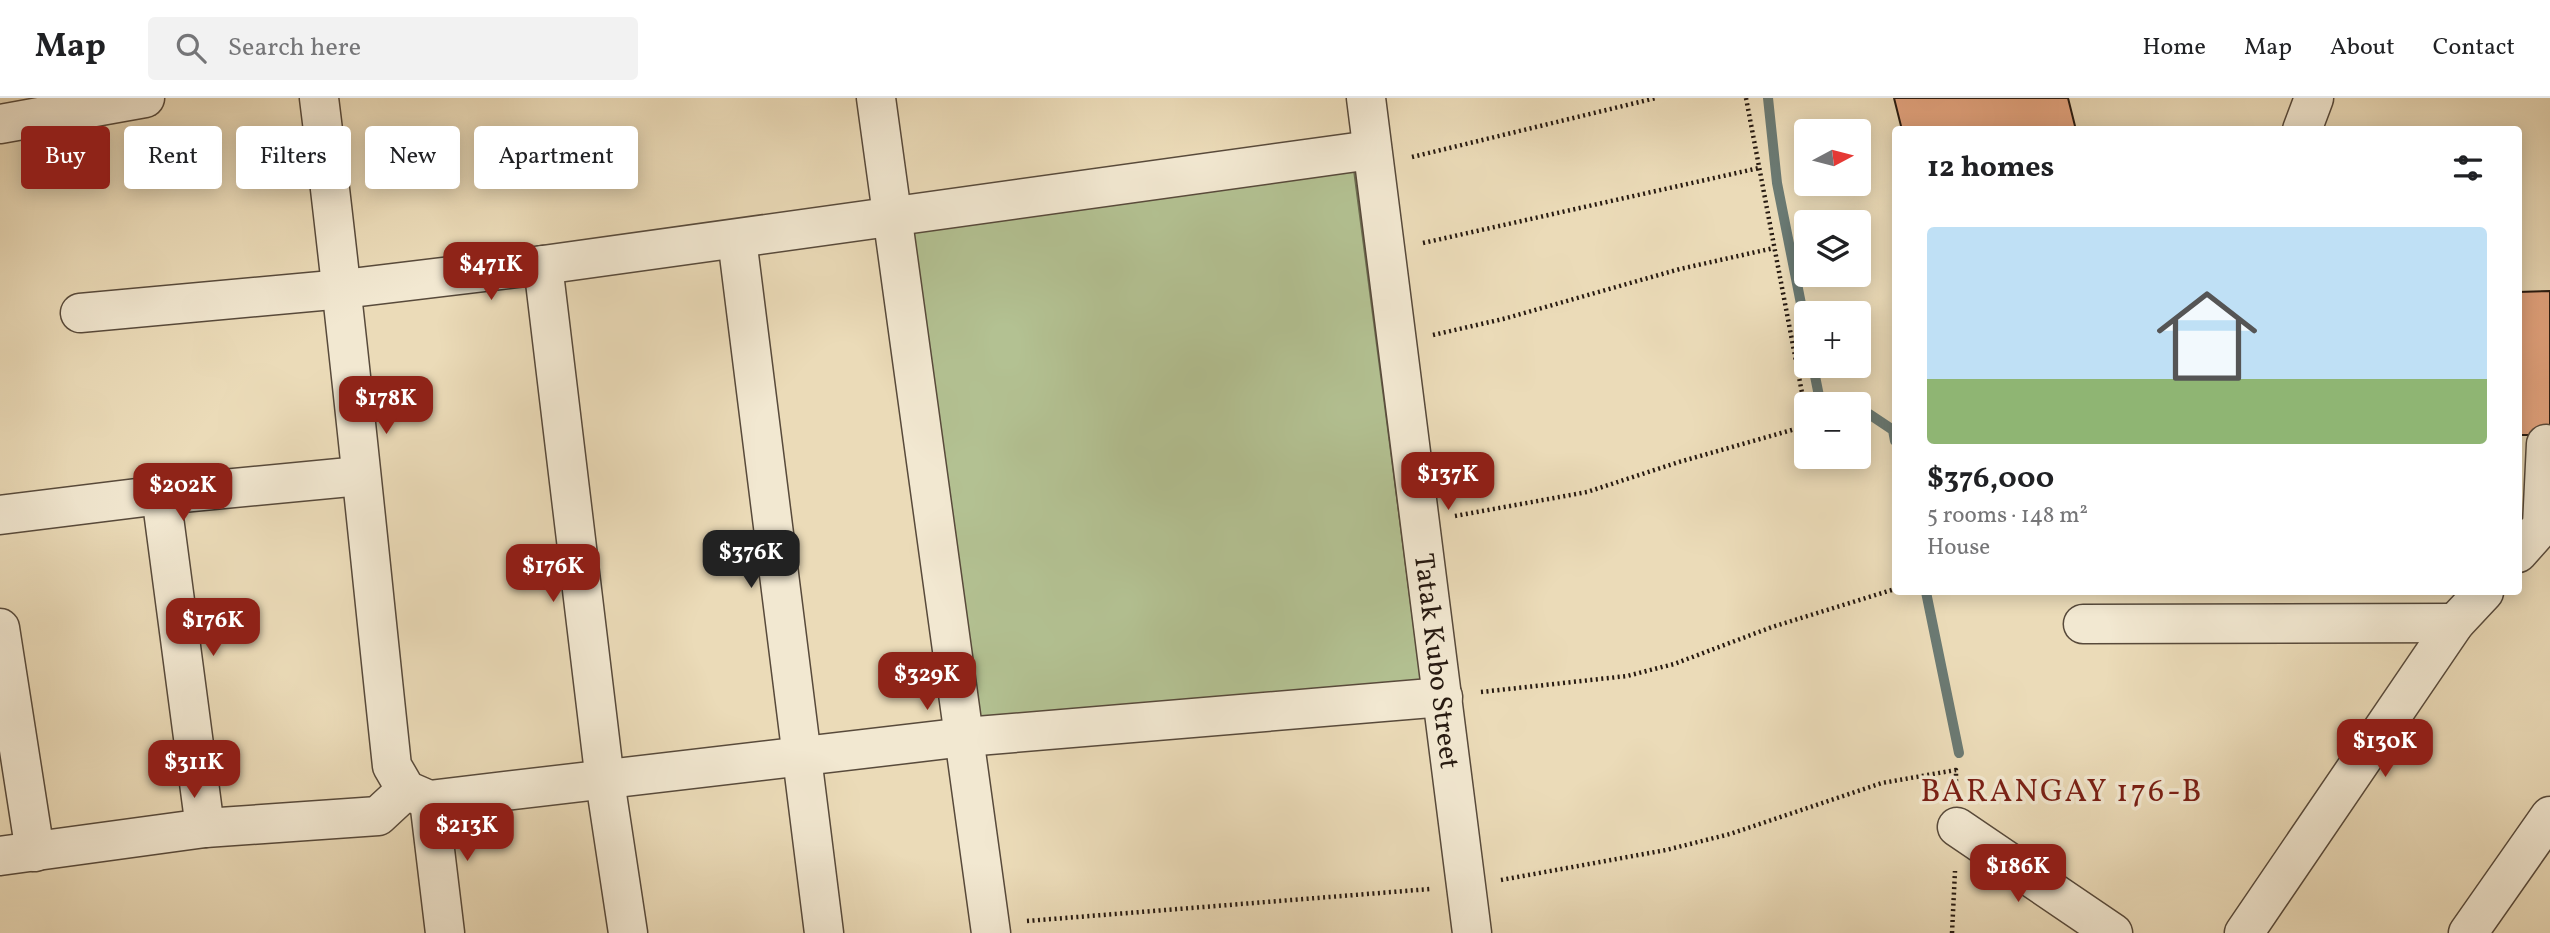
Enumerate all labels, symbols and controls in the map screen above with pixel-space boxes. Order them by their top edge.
search box [148,17,638,80]
text: Map [35,25,106,71]
icon: search [172,29,210,67]
text: Search here [228,30,361,66]
text: Home [2142,31,2206,65]
text: Map [2244,31,2292,65]
text: About [2330,31,2395,65]
text: Contact [2433,31,2515,65]
north arrow [1794,119,1871,196]
map controls [1794,119,1871,469]
chip: Buy [21,126,110,189]
chip: Rent [124,126,222,189]
chip: Filters [236,126,351,189]
chip: New [365,126,460,189]
chip: Apartment [474,126,638,189]
text: 12 homes [1927,147,2054,189]
icon: filters [2449,149,2487,187]
button: layers [1794,210,1871,287]
pin: $471K [442,242,540,302]
text: $471K [459,249,523,281]
icon: home [2144,273,2270,399]
button: + [1794,301,1871,378]
pin: $178K [337,376,435,436]
text: $178K [355,383,417,415]
button: − [1794,392,1871,469]
pin: $137K [1399,452,1497,512]
text: $376,000 [1927,458,2054,500]
text: $137K [1417,459,1479,491]
pin: $202K [134,464,232,523]
text: $202K [149,470,217,502]
text: 5 rooms · 148 m² [1927,500,2088,532]
pin: $376K [702,531,800,590]
text: House [1927,532,1990,564]
text: $376K [719,537,783,569]
pin: $176K [504,545,602,604]
text: $176K [522,551,584,583]
street label: Tatak Kubo Street [1403,551,1468,771]
pin: $176K [164,598,262,658]
text: $176K [182,605,244,637]
pin: $329K [878,652,976,712]
text: $329K [894,659,960,691]
pin: $130K [2336,720,2434,779]
text: $130K [2353,726,2417,758]
pin: $311K [145,740,243,800]
text: $311K [164,747,224,779]
district label: BARANGAY 176-B [1920,771,2204,815]
pin: $213K [418,804,516,863]
text: $213K [436,810,498,842]
pin: $186K [1969,844,2067,904]
text: $186K [1986,851,2050,883]

